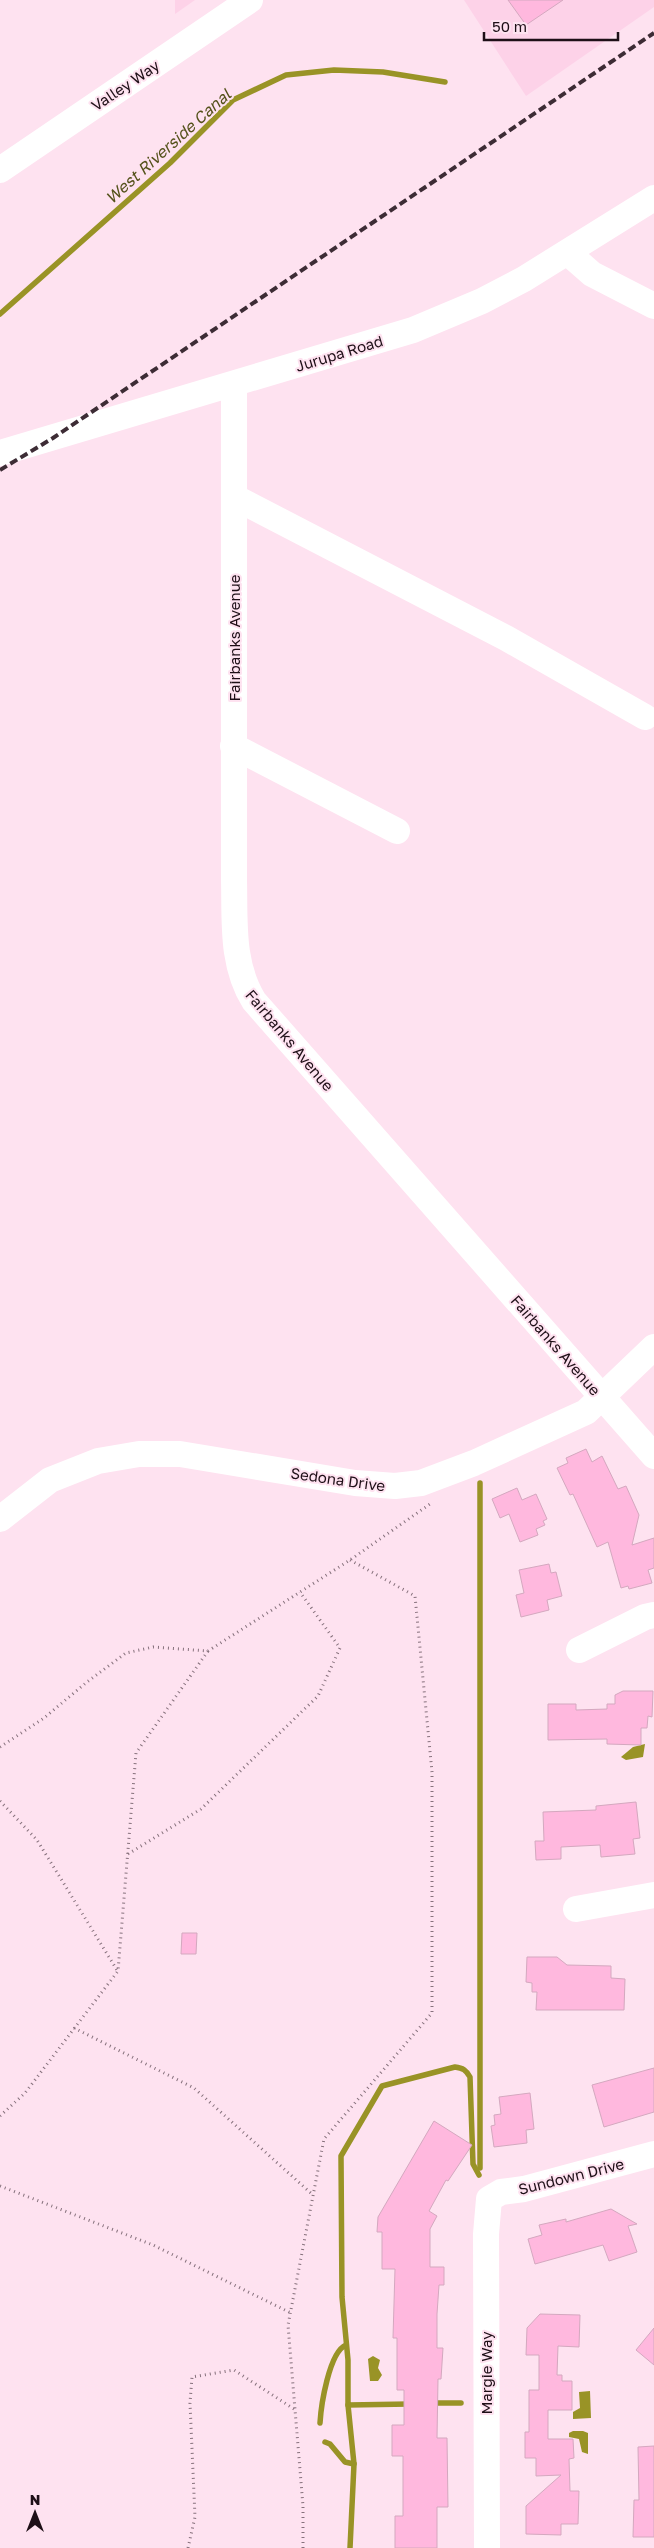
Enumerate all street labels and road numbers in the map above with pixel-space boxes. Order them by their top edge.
street label: Valley Way [88,55,163,114]
street label: Jurupa Road [293,331,385,375]
street label: Fairbanks Avenue [225,574,243,702]
street label: Fairbanks Avenue [242,986,338,1095]
street label: Fairbanks Avenue [508,1291,605,1399]
street label: Sedona Drive [290,1463,387,1495]
street label: Sundown Drive [516,2154,626,2198]
street label: Margie Way [477,2331,495,2415]

